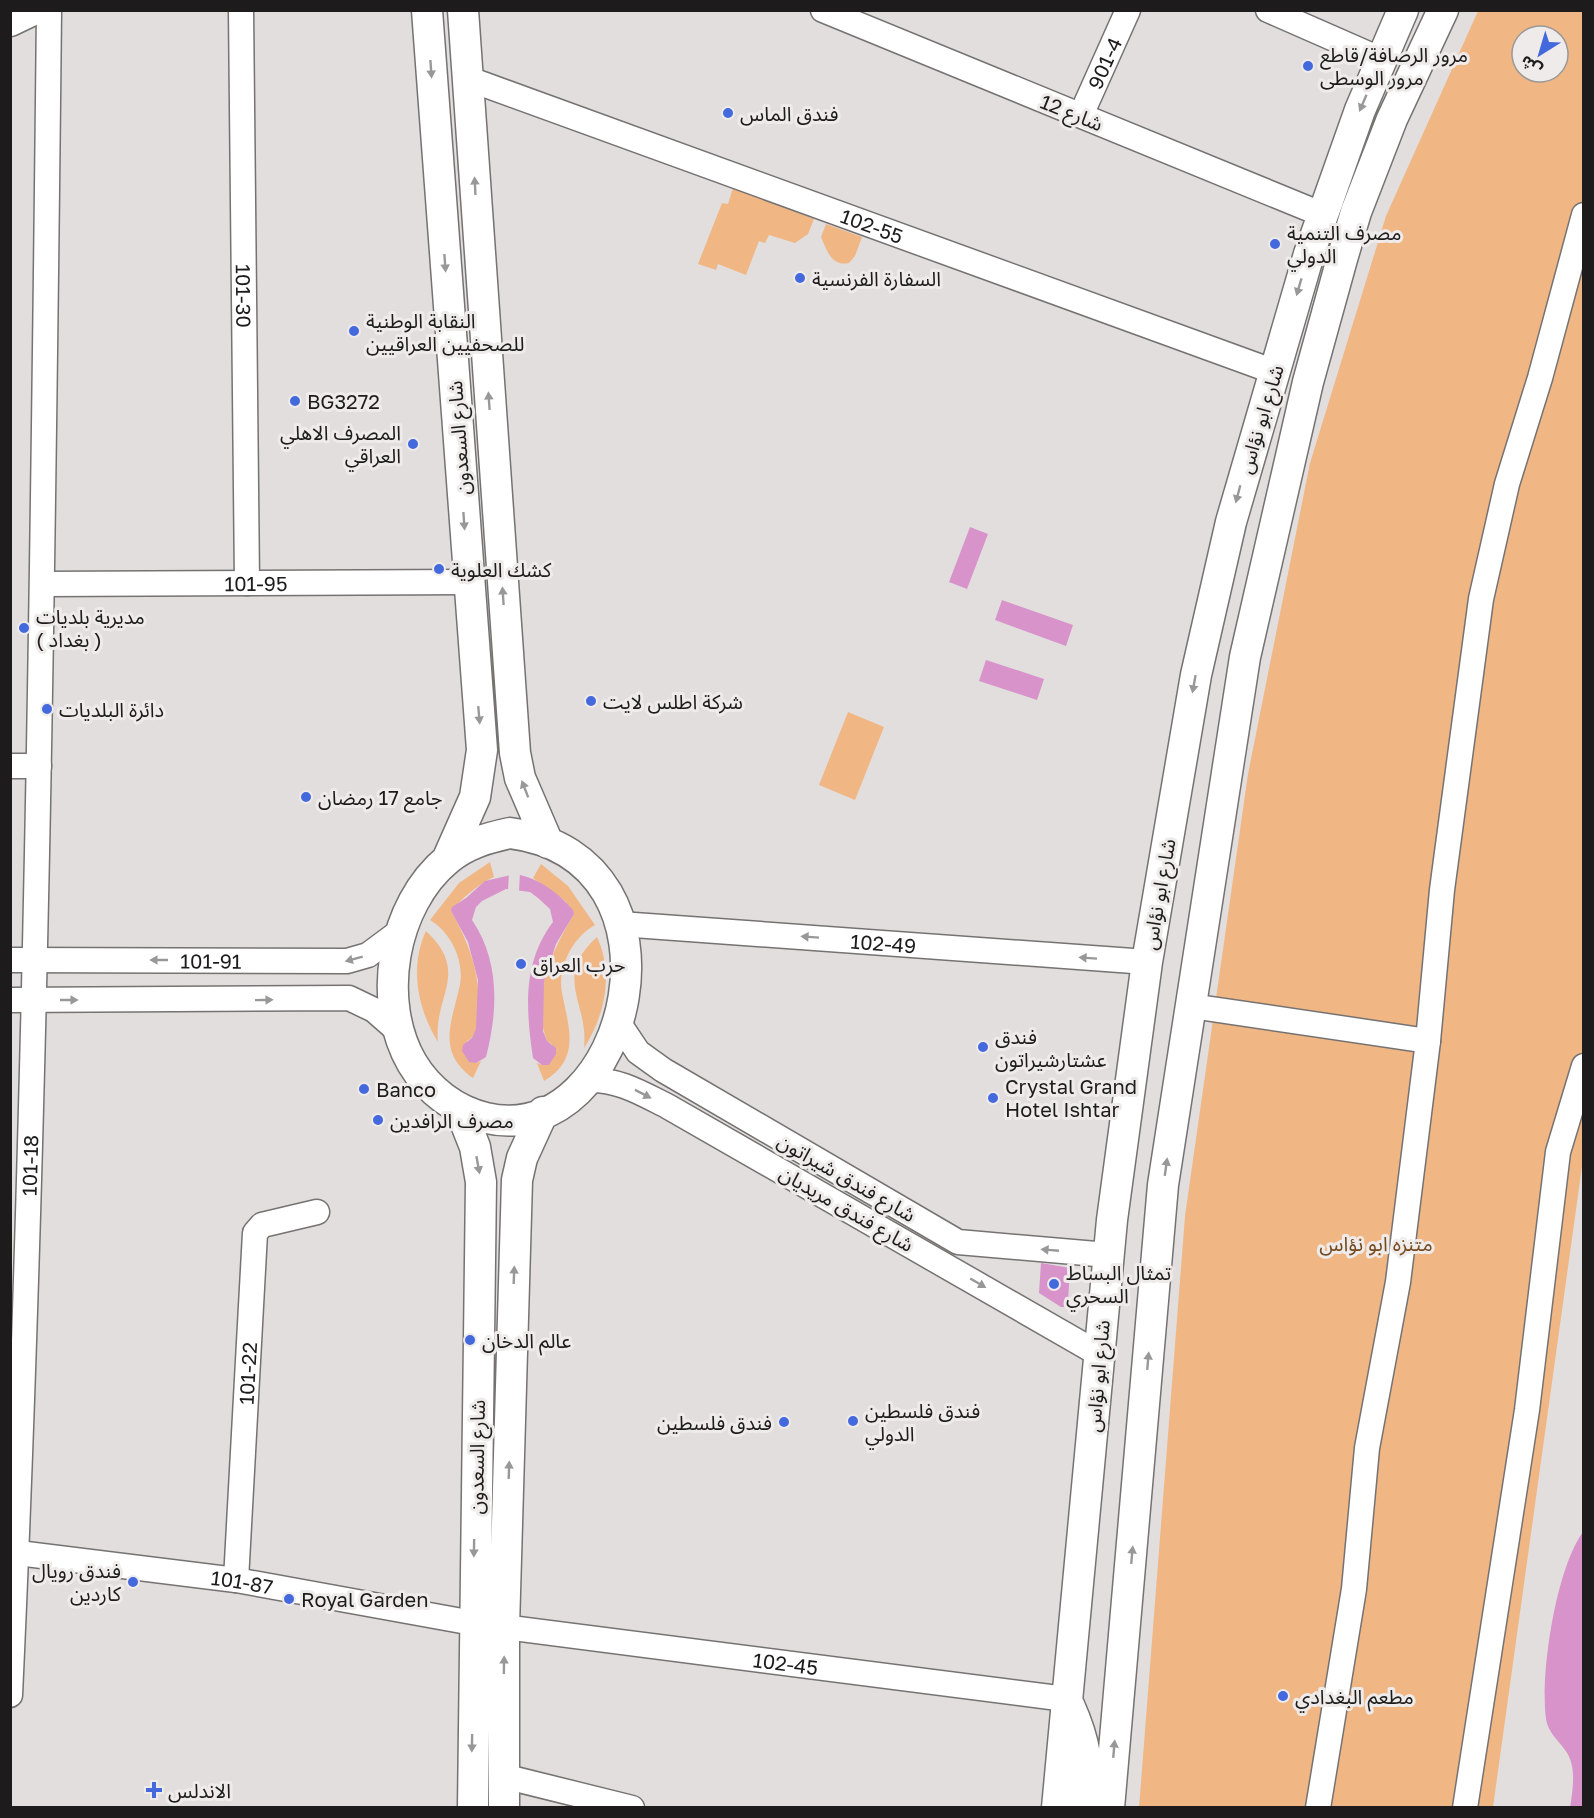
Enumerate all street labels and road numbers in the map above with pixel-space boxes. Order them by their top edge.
street label: 901-4 [1082,33,1126,93]
street label: شارع 12 [1036,89,1107,139]
street label: 102-55 [838,203,907,248]
street label: 101-30 [232,264,256,328]
street label: شارع ابو نؤاس [1232,362,1292,477]
street label: شارع السعدون [442,380,478,496]
street label: 101-95 [224,571,288,595]
street label: شارع ابو نؤاس [1136,837,1184,952]
street label: 102-49 [850,929,917,957]
street label: 101-91 [180,949,242,973]
street label: شارع فندق شيراتون [772,1128,920,1230]
street label: 101-18 [17,1134,42,1196]
street label: شارع فندق مريديان [774,1160,918,1260]
street label: شارع ابو نؤاس [1080,1319,1118,1433]
street label: 101-22 [234,1341,261,1405]
street label: شارع السعدون [463,1399,493,1515]
street label: 101-87 [210,1565,275,1598]
street label: 102-45 [752,1647,820,1679]

